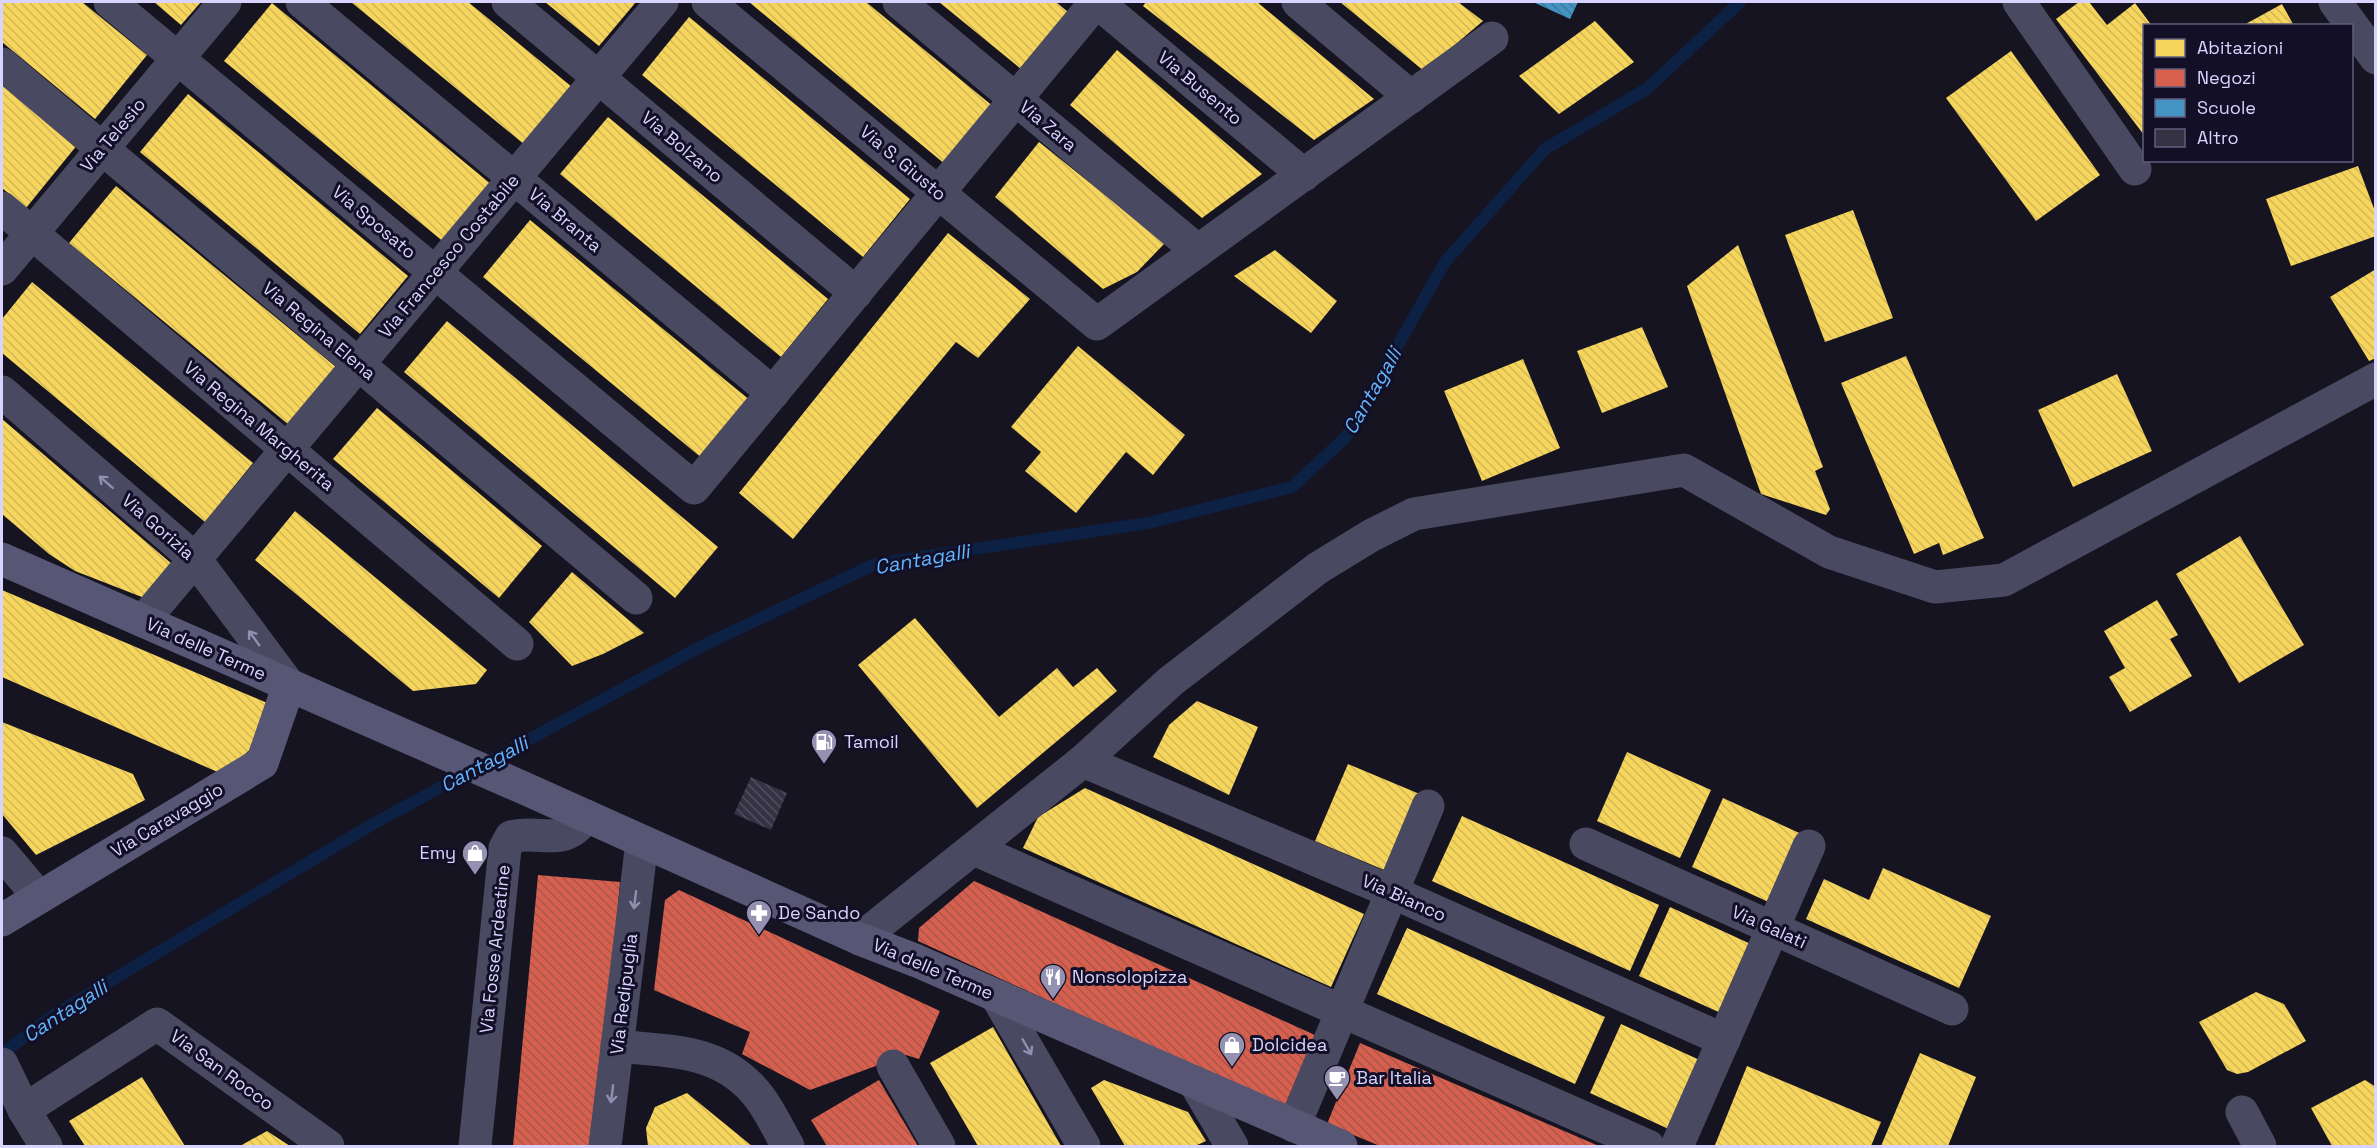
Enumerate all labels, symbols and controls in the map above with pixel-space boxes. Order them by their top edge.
legend [2143,24,2353,162]
text: Abitazioni [2197,36,2283,59]
street label: Via Busento [1153,46,1247,130]
text: Negozi [2197,66,2256,89]
street label: Via Telesio [75,93,150,176]
street label: Via Zara [1015,95,1082,156]
text: Scuole [2197,96,2256,119]
street label: Via Bolzano [637,106,728,188]
street label: Via S. Giusto [855,120,951,205]
text: Altro [2197,126,2239,149]
street label: Via Francesco Costabile [373,169,524,342]
street label: Via Sposato [328,180,421,263]
street label: Via Branta [524,182,607,257]
street label: Via Regina Elena [258,276,381,385]
water label: Cantagalli [1337,341,1408,439]
street label: Via Regina Margherita [179,356,339,495]
one-way arrow [99,475,114,489]
street label: Via Gorizia [117,489,199,564]
water label: Cantagalli [873,538,973,580]
street label: Via delle Terme [143,612,270,685]
one-way arrow [248,630,260,646]
fuel station icon: Tamoil [809,727,839,765]
water label: Cantagalli [436,729,534,798]
place label: Tamoil [844,730,899,753]
street label: Via Caravaggio [106,777,227,862]
shop icon: Emy [460,838,490,876]
place label: Emy [420,841,456,864]
street label: Via Fosse Ardeatine [474,863,515,1034]
street label: Via Bianco [1358,869,1450,926]
one-way arrow [629,890,640,909]
pharmacy icon: De Sando [744,898,774,936]
street label: Via Galati [1728,900,1810,953]
place label: De Sando [778,901,860,924]
street label: Via Redipuglia [605,932,642,1056]
street label: Via delle Terme [869,933,997,1004]
restaurant icon: Nonsolopizza [1038,962,1068,1000]
place label: Nonsolopizza [1072,965,1187,988]
water label: Cantagalli [18,973,114,1048]
street label: Via San Rocco [166,1024,279,1115]
shop icon: Dolcidea [1217,1030,1247,1068]
place label: Dolcidea [1252,1033,1327,1056]
one-way arrow [1021,1038,1033,1055]
cafe icon: Bar Italia [1322,1063,1352,1101]
place label: Bar Italia [1356,1066,1432,1089]
one-way arrow [606,1083,617,1103]

